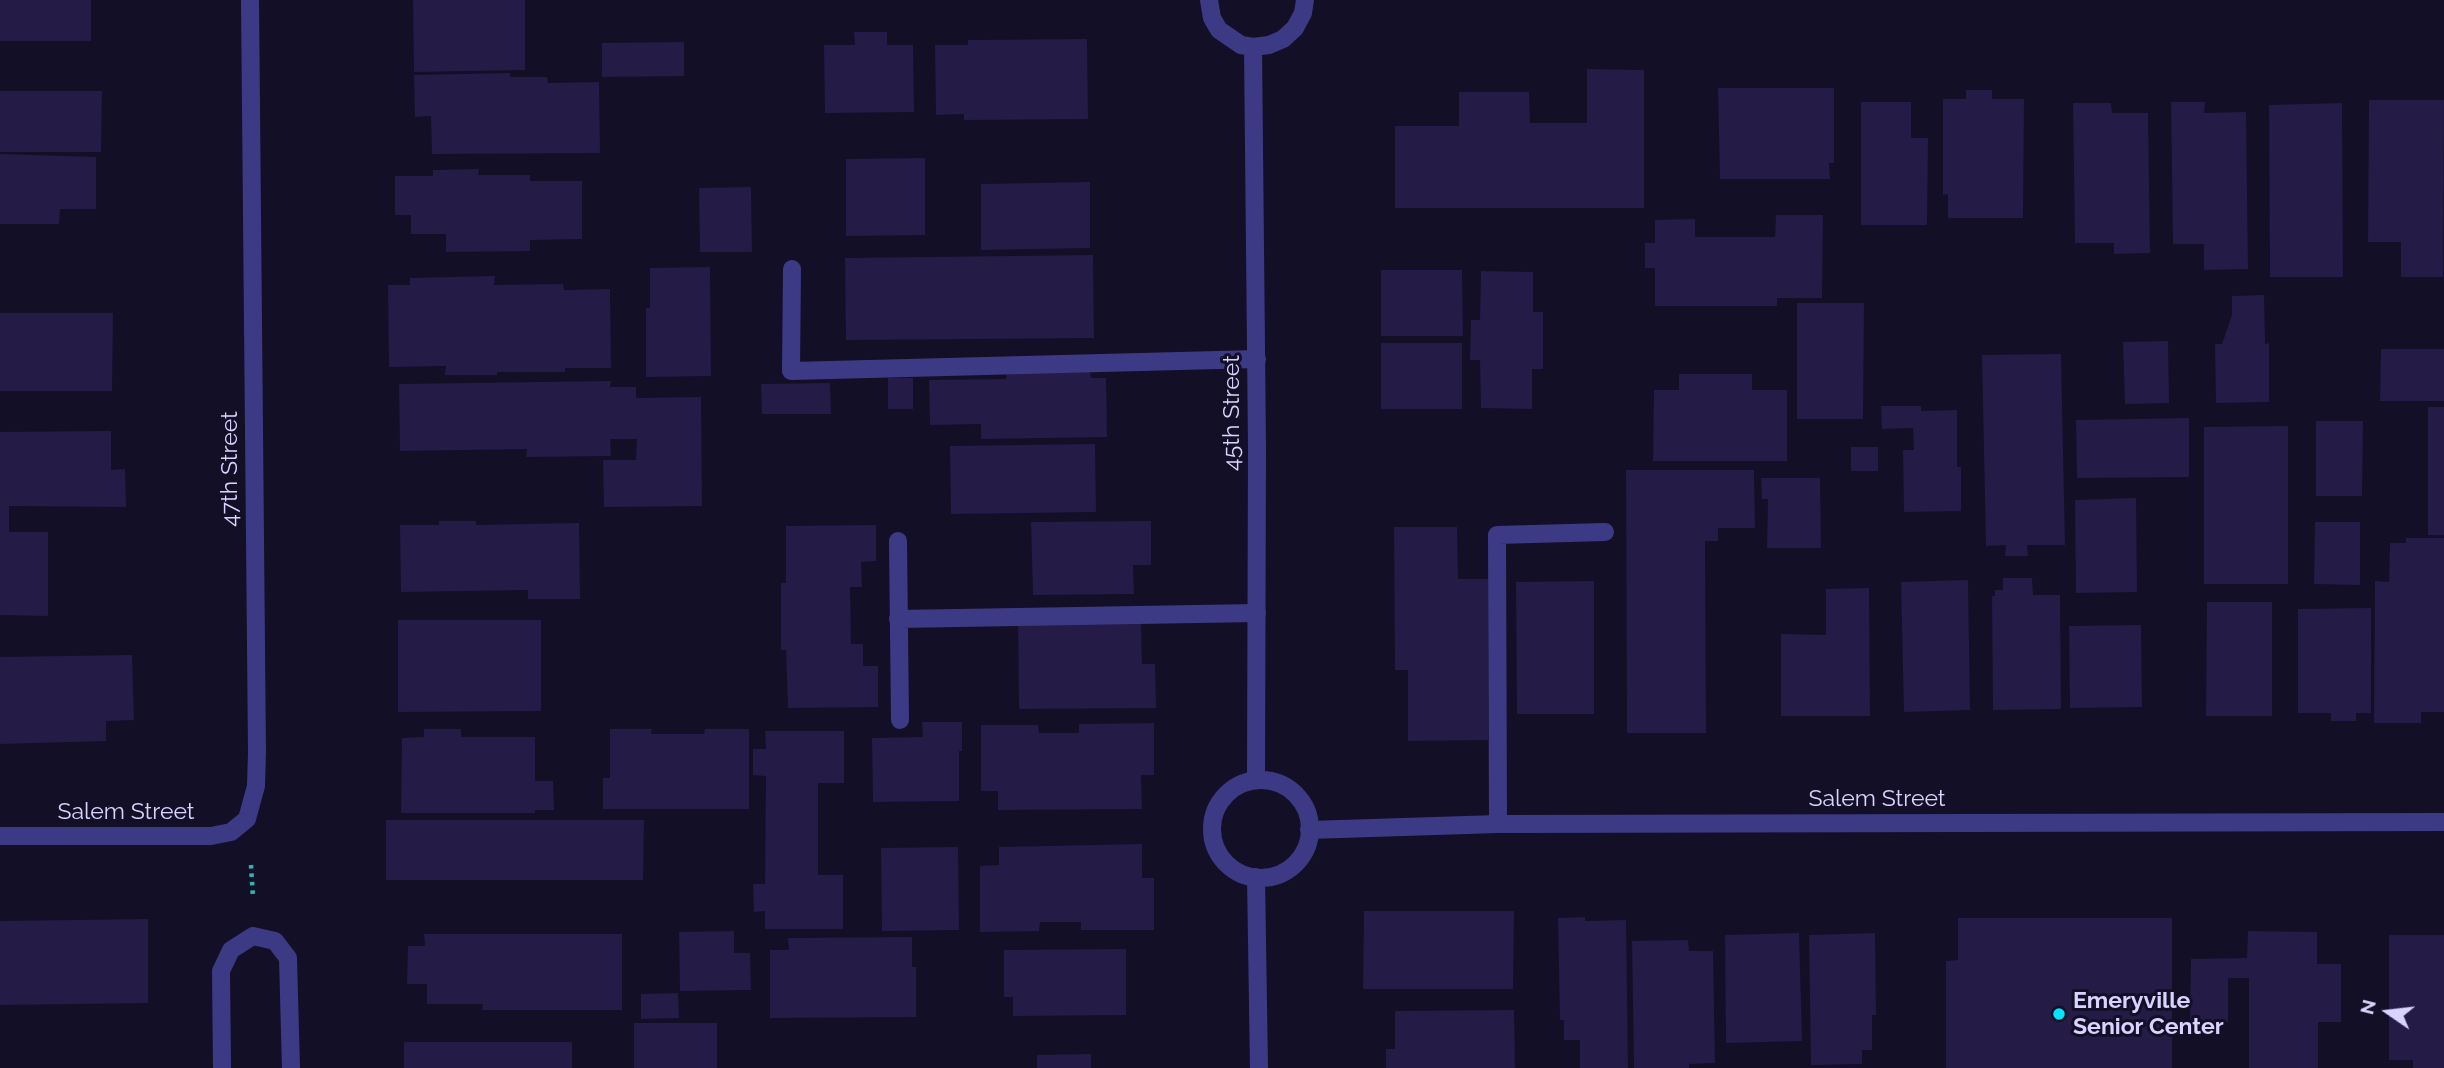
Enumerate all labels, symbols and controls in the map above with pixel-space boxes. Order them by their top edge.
street label: 45th Street [1218,355,1246,471]
street label: 47th Street [216,411,244,527]
street label: Salem Street [1808,785,1946,813]
street label: Salem Street [57,798,195,826]
north arrow [2353,977,2423,1047]
place label: Emeryville Senior Center [2073,987,2224,1041]
text: N [2355,997,2380,1017]
marker: Emeryville Senior Center [2051,1006,2067,1022]

